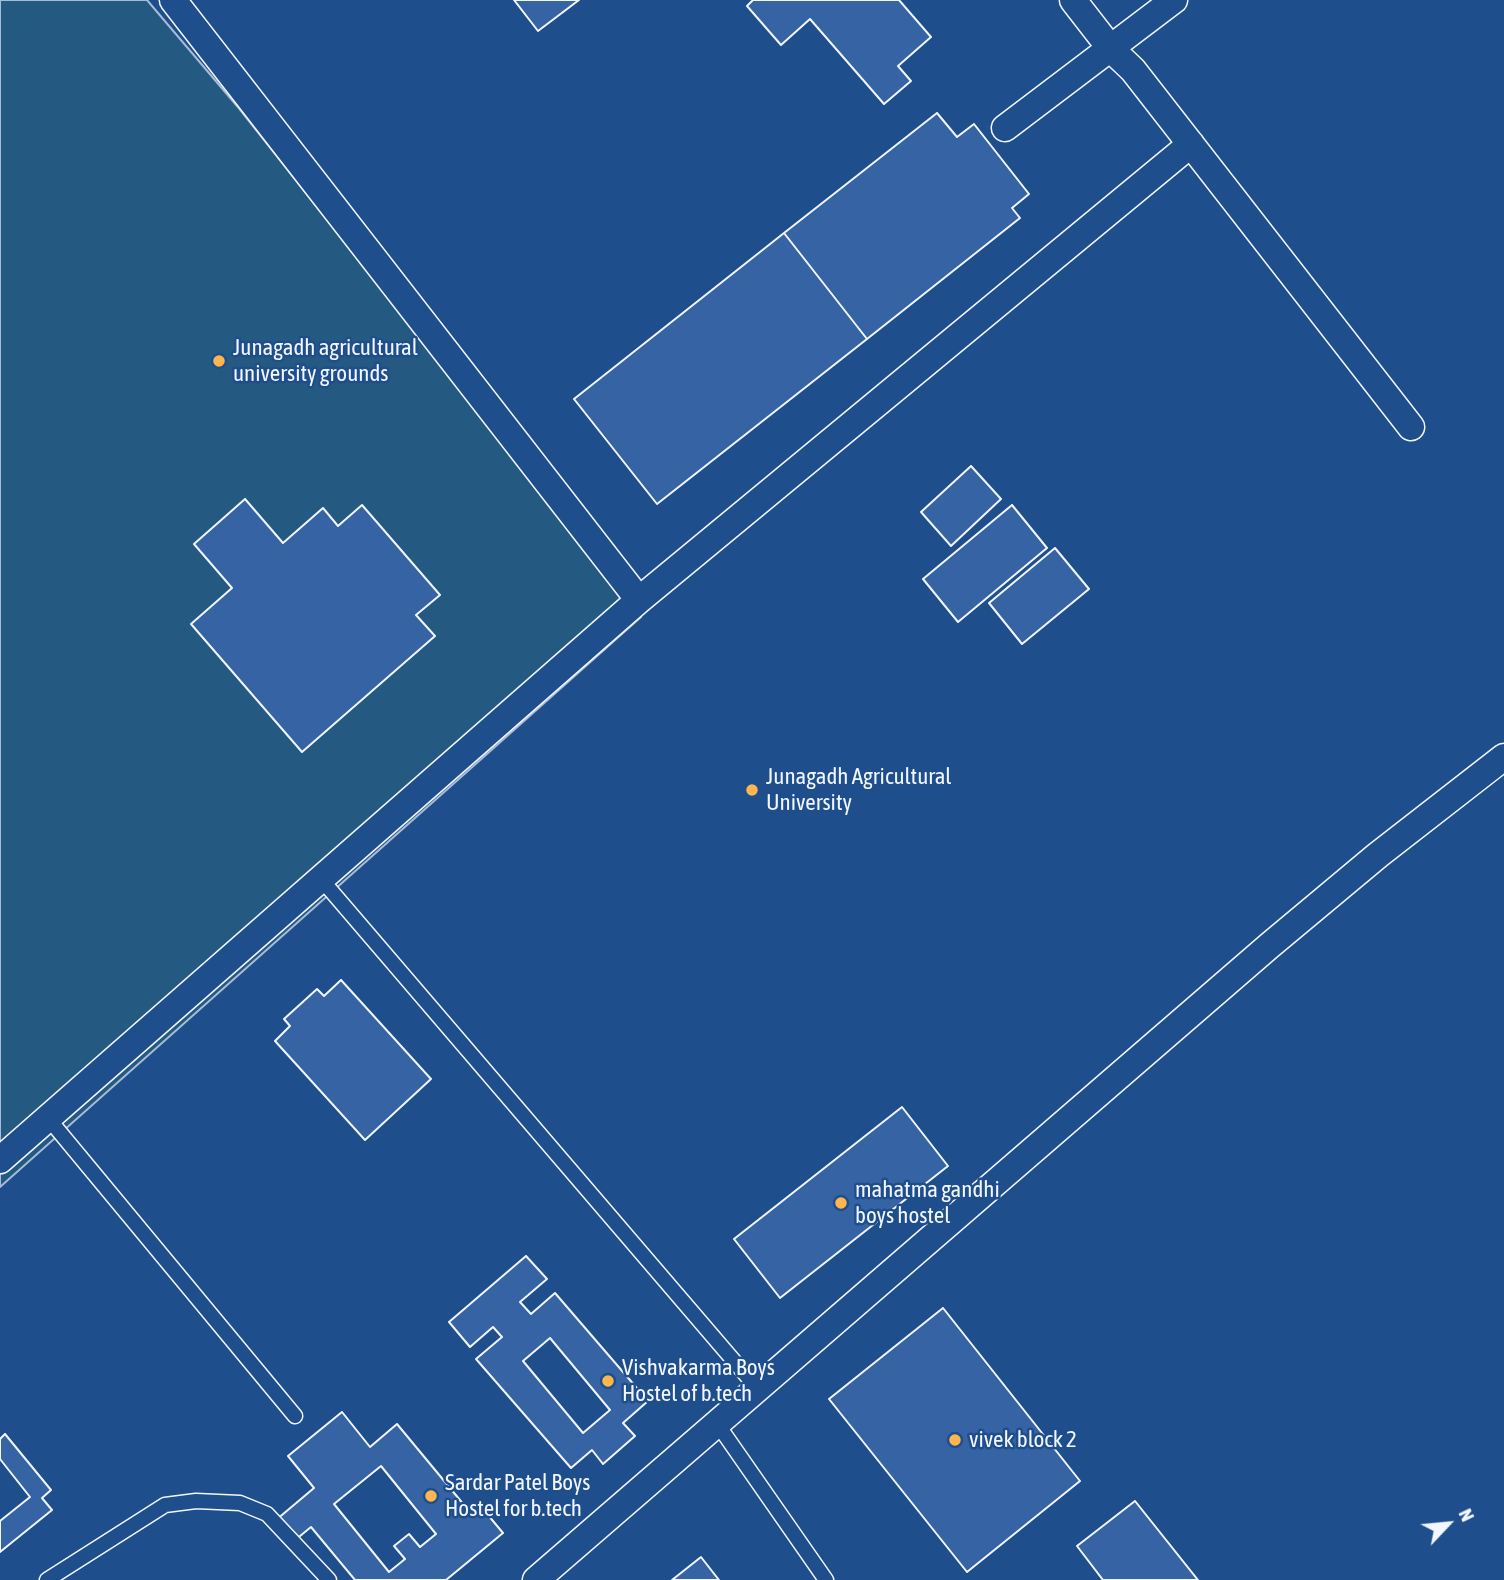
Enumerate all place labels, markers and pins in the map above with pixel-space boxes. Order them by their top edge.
place label: Junagadh agricultural university grounds [233,334,418,388]
marker: Junagadh agricultural university grounds [211,353,227,369]
place label: Junagadh Agricultural University [766,763,951,817]
marker: Junagadh Agricultural University [744,782,760,798]
place label: mahatma gandhi boys hostel [855,1176,1000,1230]
marker: mahatma gandhi boys hostel [833,1195,849,1211]
place label: Vishvakarma Boys Hostel of b.tech [622,1354,775,1408]
marker: Vishvakarma Boys Hostel of b.tech [600,1373,616,1389]
place label: vivek block 2 [969,1426,1077,1454]
marker: vivek block 2 [947,1432,963,1448]
place label: Sardar Patel Boys Hostel for b.tech [445,1469,590,1523]
marker: Sardar Patel Boys Hostel for b.tech [423,1488,439,1504]

